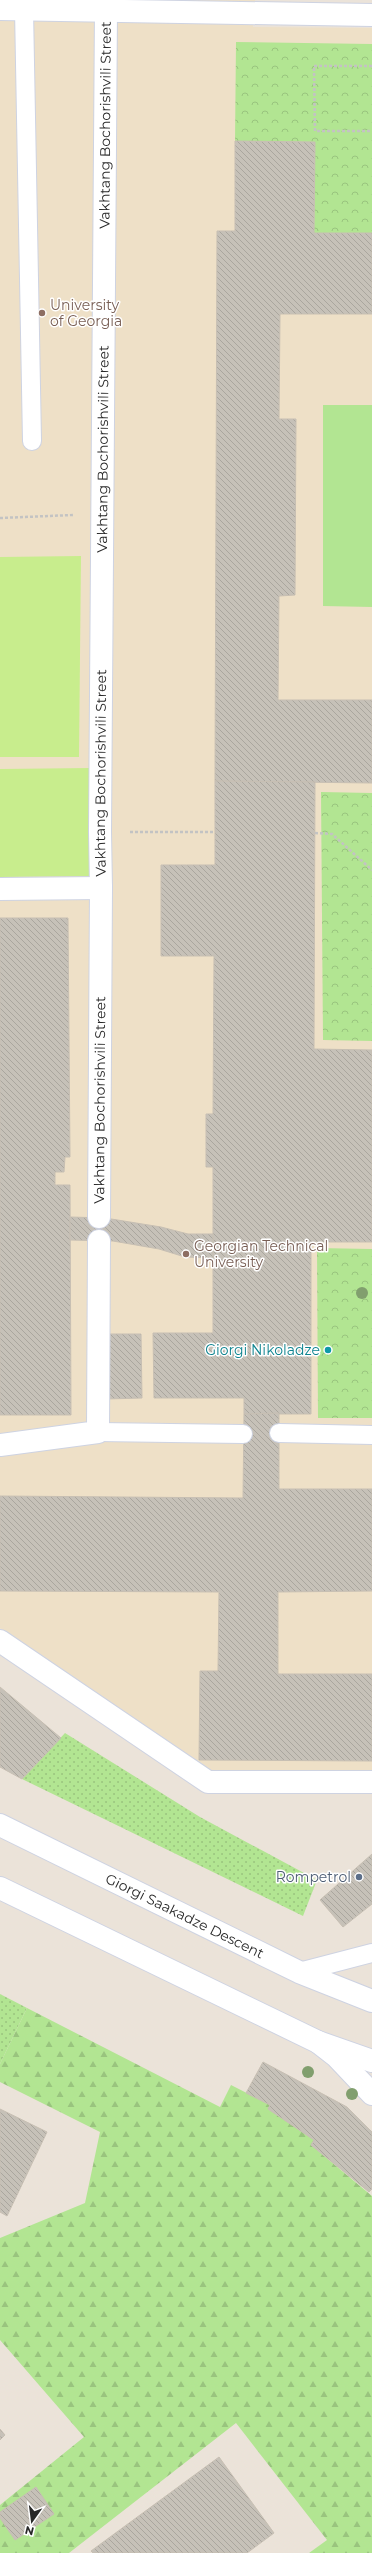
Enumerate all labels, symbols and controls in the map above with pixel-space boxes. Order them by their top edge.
street label: Vakhtang Bochorishvili Street [95,21,115,229]
place label: University of Georgia [50,296,122,330]
marker: University of Georgia [37,308,47,318]
street label: Vakhtang Bochorishvili Street [93,345,113,553]
street label: Vakhtang Bochorishvili Street [91,669,110,877]
street label: Vakhtang Bochorishvili Street [90,996,109,1204]
place label: Georgian Technical University [194,1237,328,1271]
marker: Georgian Technical University [181,1249,191,1259]
place label: Giorgi Nikoladze [205,1341,320,1359]
marker: Giorgi Nikoladze [323,1345,333,1355]
place label: Rompetrol [276,1868,351,1886]
street label: Giorgi Saakadze Descent [103,1869,267,1963]
marker: Rompetrol [354,1872,364,1882]
north arrow [12,2501,52,2541]
text: N [24,2523,36,2539]

